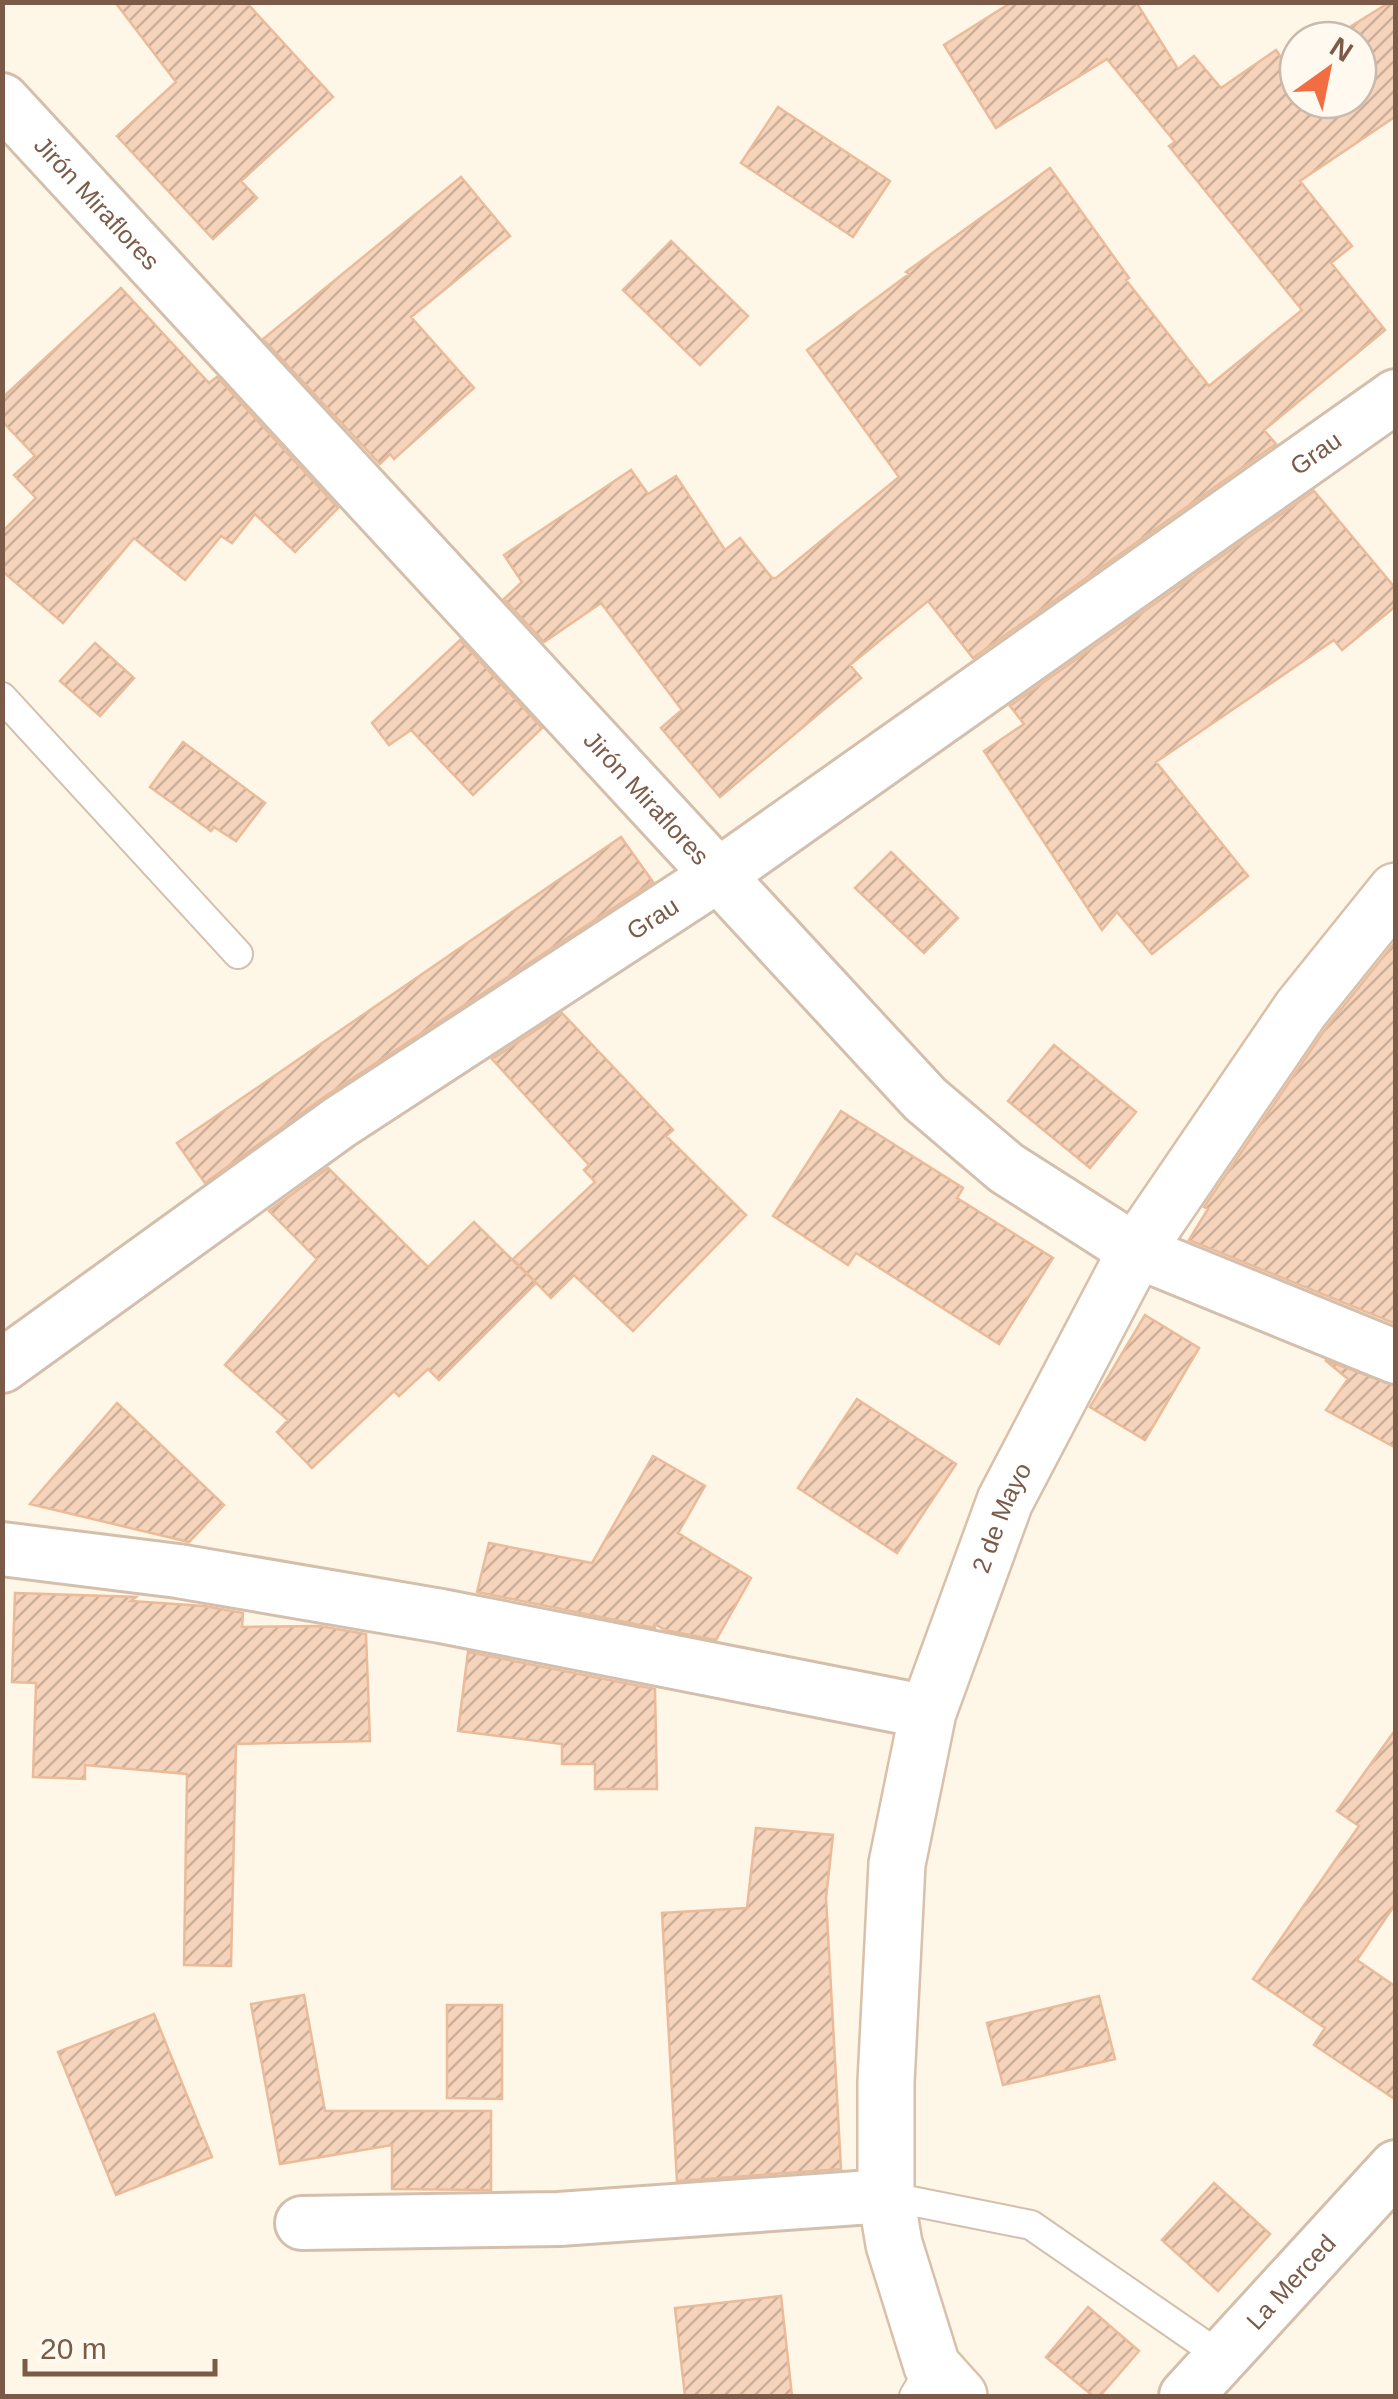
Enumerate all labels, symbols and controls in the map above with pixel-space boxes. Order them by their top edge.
north arrow [1278,20,1378,120]
text: N [1324,31,1358,68]
street label: Jirón Miraflores [29,131,165,275]
street label: Grau [1285,425,1346,480]
street label: Jirón Miraflores [578,725,715,870]
street label: Grau [622,891,683,945]
street label: 2 de Mayo [966,1458,1037,1576]
street label: La Merced [1241,2229,1341,2335]
scale bar [25,2314,215,2376]
text: 20 m [40,2332,107,2365]

